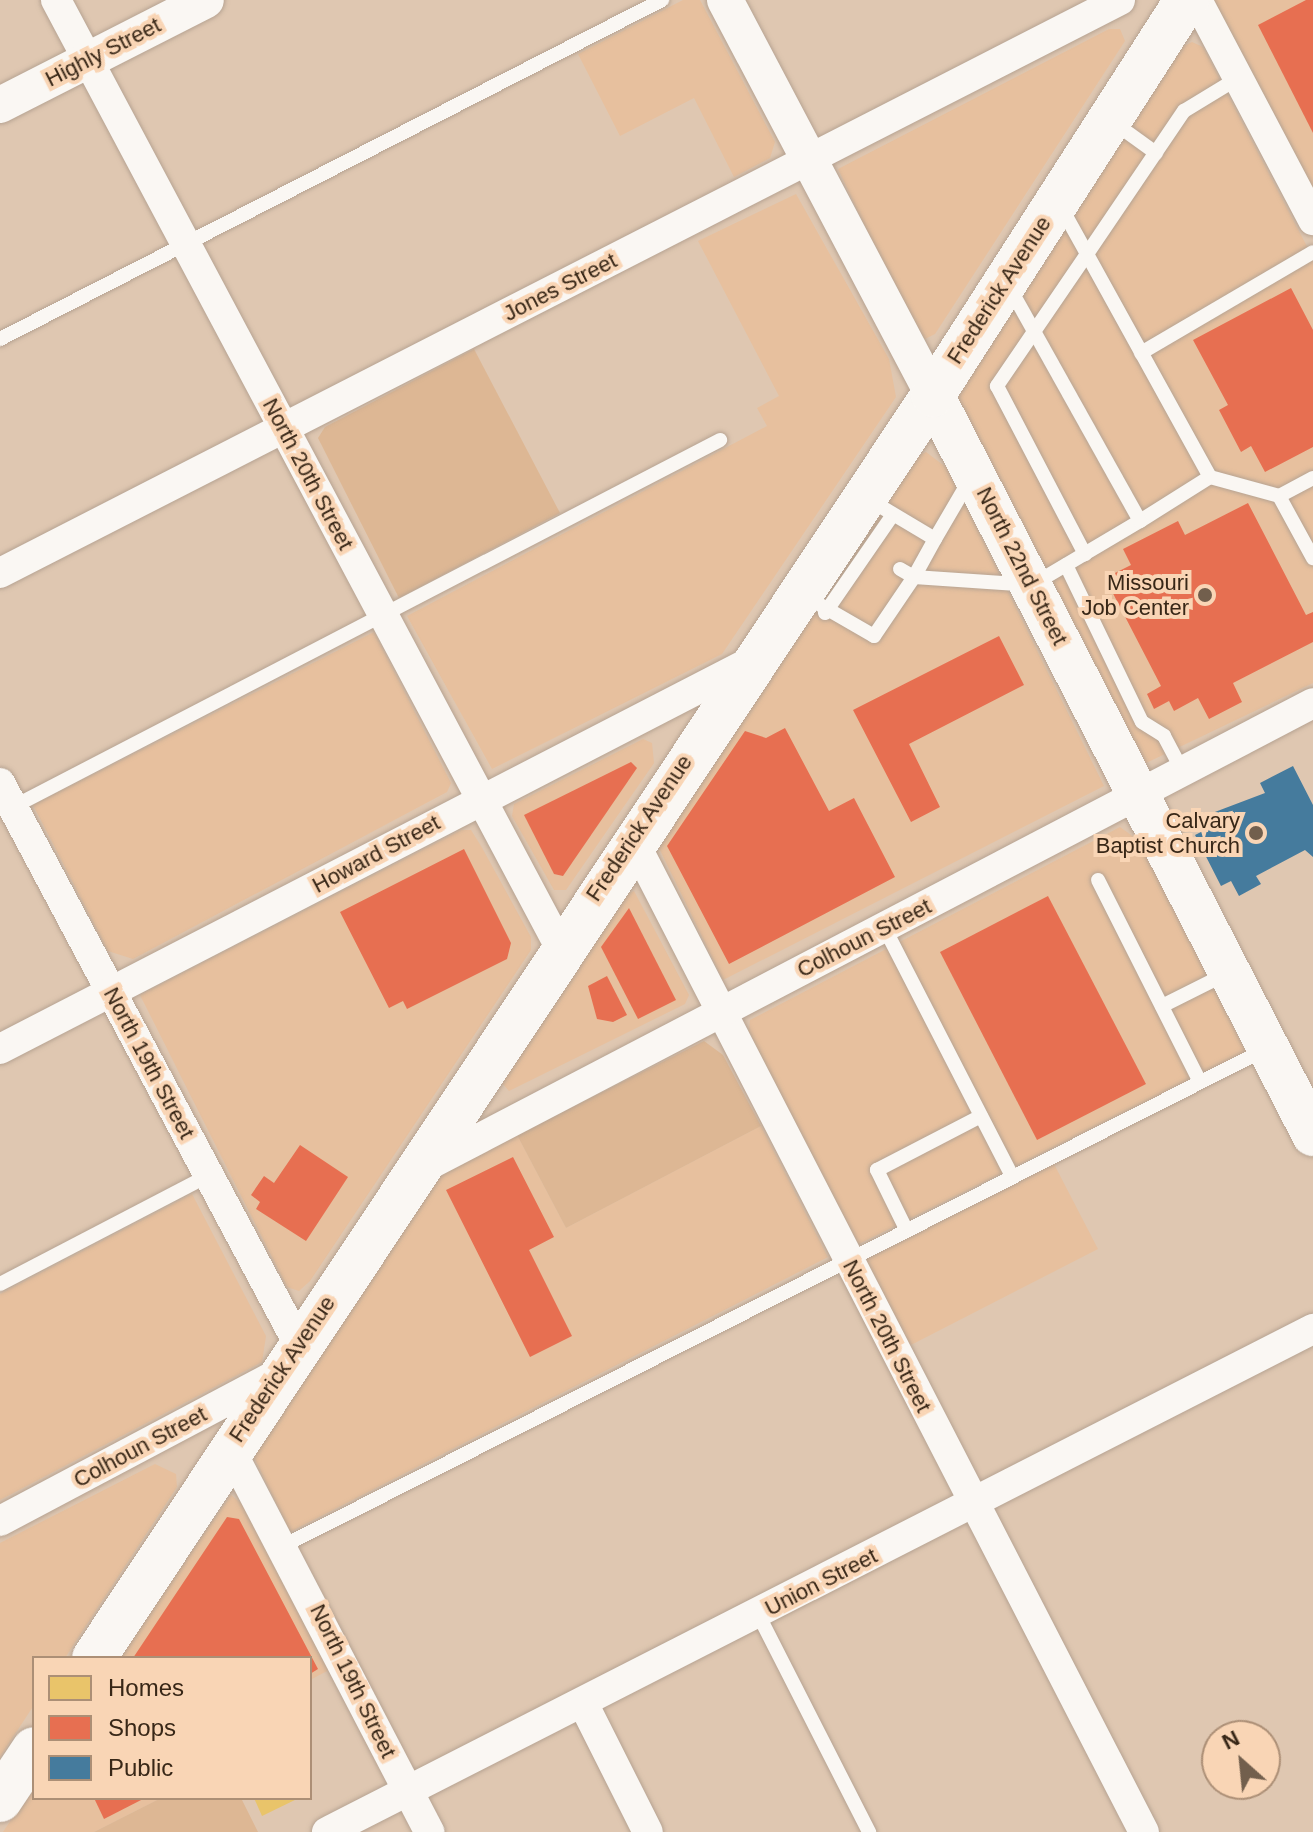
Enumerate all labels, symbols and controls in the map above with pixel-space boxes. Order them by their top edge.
street label: Highly Street [41,12,165,92]
street label: Frederick Avenue [941,211,1057,369]
street label: Jones Street [499,247,621,327]
street label: North 20th Street [257,394,359,554]
street label: North 22nd Street [971,483,1073,649]
place label: Missouri Job Center [1081,569,1189,620]
marker: Missouri Job Center [1196,586,1214,604]
street label: Frederick Avenue [580,749,698,907]
place label: Calvary Baptist Church [1096,807,1240,858]
street label: Howard Street [308,809,444,899]
marker: Calvary Baptist Church [1247,824,1265,842]
street label: Colhoun Street [793,893,935,983]
street label: North 19th Street [98,983,200,1143]
street label: North 20th Street [837,1255,937,1417]
street label: Frederick Avenue [223,1290,341,1448]
street label: Colhoun Street [69,1401,211,1493]
street label: Union Street [761,1542,881,1622]
street label: North 19th Street [304,1600,402,1762]
legend [32,1656,312,1800]
text: Homes [108,1674,184,1701]
text: Shops [108,1714,176,1741]
north arrow [1201,1720,1281,1800]
text: N [1218,1725,1244,1755]
text: Public [108,1754,173,1781]

